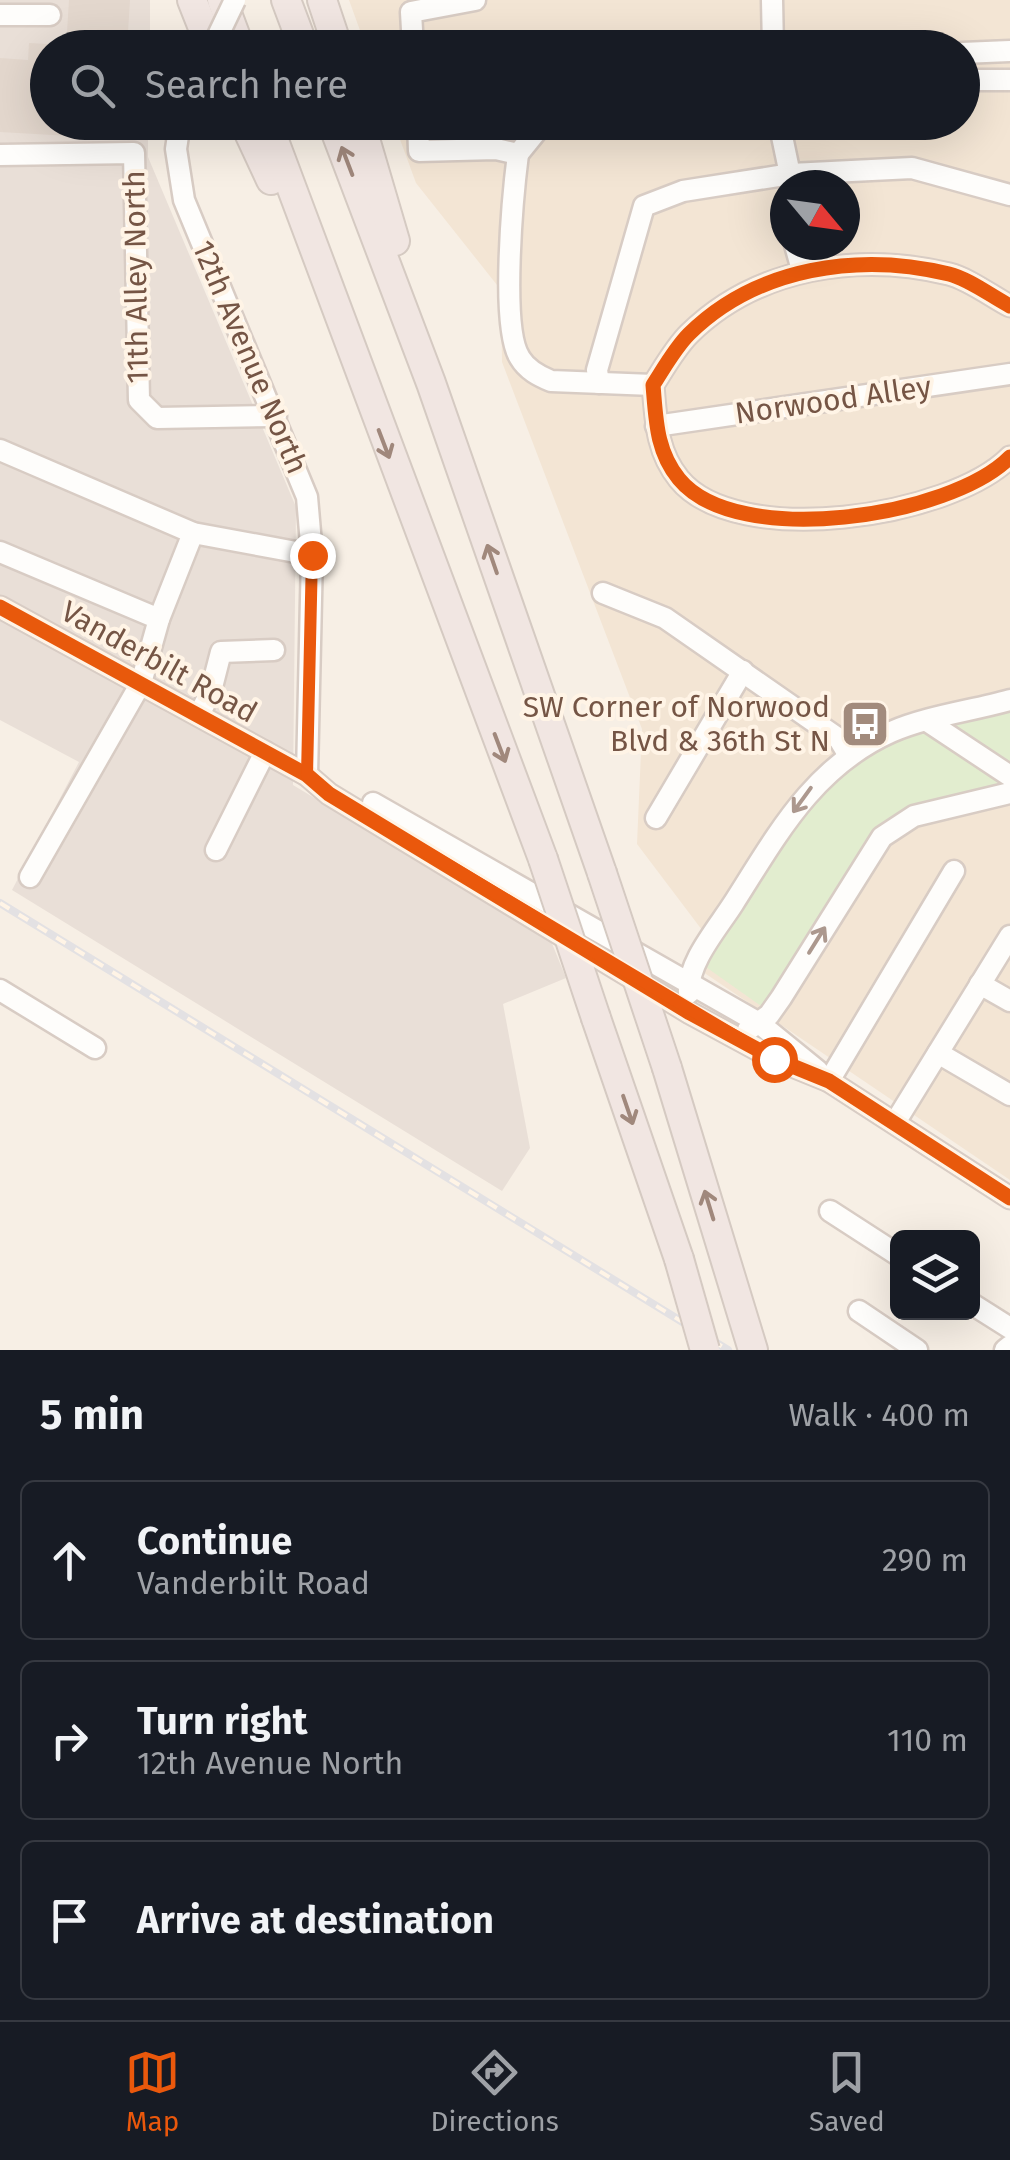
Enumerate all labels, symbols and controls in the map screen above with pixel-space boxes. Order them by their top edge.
search box [30,30,980,140]
icon: search [65,58,120,113]
text: Search here [145,62,348,108]
one-way arrow [337,146,355,177]
street label: 11th Alley North [116,170,156,384]
north arrow [770,170,860,260]
street label: 12th Avenue North [185,235,315,479]
street label: Norwood Alley [733,368,934,432]
one-way arrow [377,429,395,459]
route end [290,533,336,579]
one-way arrow [482,544,500,575]
street label: Vanderbilt Road [55,593,263,731]
place label: SW Corner of Norwood Blvd & 36th St N [523,689,830,759]
bus stop icon: SW Corner of Norwood Blvd & 36th St N [839,698,891,750]
one-way arrow [493,732,511,763]
one-way arrow [791,786,812,813]
one-way arrow [807,926,827,954]
route start [752,1037,798,1083]
one-way arrow [620,1094,638,1125]
one-way arrow [699,1190,717,1221]
map controls [890,1230,980,1320]
button: layers [890,1230,980,1320]
text: 5 min [40,1390,144,1440]
text: Walk · 400 m [788,1396,970,1434]
text: Continue [137,1518,292,1564]
icon: ahead [42,1533,97,1588]
text: 290 m [882,1541,968,1579]
text: Vanderbilt Road [137,1564,370,1602]
text: Turn right [137,1698,307,1744]
icon: right [42,1713,97,1768]
text: 110 m [887,1721,968,1759]
text: 12th Avenue North [137,1744,403,1782]
icon: arrive [42,1893,97,1948]
text: Arrive at destination [137,1897,494,1943]
tab: Map [125,2045,180,2138]
tab: Directions [430,2045,559,2138]
tab: Saved [809,2045,885,2138]

